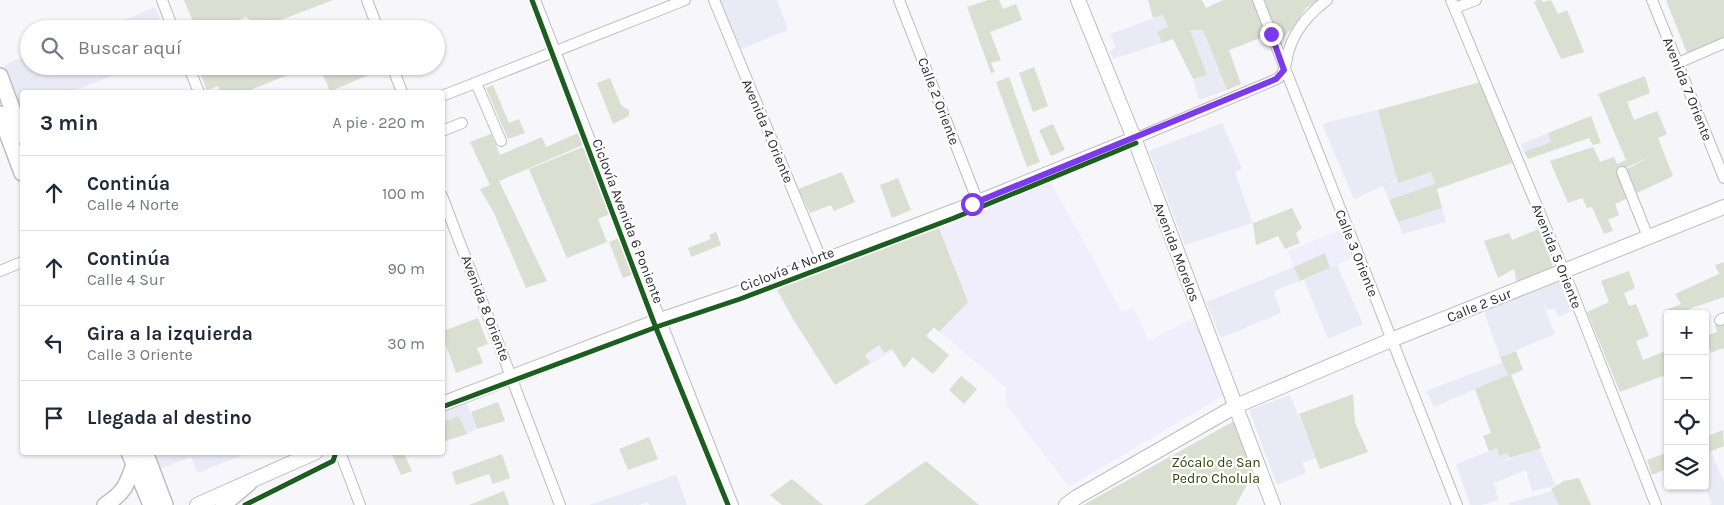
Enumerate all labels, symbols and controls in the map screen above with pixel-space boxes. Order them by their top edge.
search box [20,20,445,75]
route end [1260,23,1283,46]
icon: search [38,34,66,62]
street label: Avenida 7 Oriente [1659,35,1716,143]
text: Buscar aquí [78,37,182,59]
street label: Calle 2 Oriente [914,55,963,147]
street label: Avenida 4 Oriente [738,77,797,186]
text: 3 min [40,111,98,135]
text: A pie · 220 m [332,113,425,132]
street label: Ciclovía Avenida 6 Poniente [588,136,667,306]
text: Continúa [87,173,170,195]
icon: ahead [40,179,68,207]
text: 100 m [382,184,425,203]
route start [961,193,984,216]
text: Calle 4 Norte [87,195,179,214]
street label: Avenida Morelos [1150,200,1203,304]
street label: Avenida 5 Oriente [1528,201,1585,311]
street label: Calle 3 Oriente [1331,207,1382,299]
street label: Ciclovía 4 Norte [738,244,837,295]
text: Continúa [87,248,170,270]
street label: Avenida 8 Oriente [457,253,514,364]
icon: ahead [40,254,68,282]
text: 90 m [387,259,425,278]
text: Calle 4 Sur [87,270,164,289]
street label: Calle 2 Sur [1444,284,1515,326]
map controls [1664,310,1709,490]
button: + [1664,310,1709,355]
text: Gira a la izquierda [87,323,253,345]
icon: left [40,329,68,357]
text: 30 m [387,334,425,353]
text: Calle 3 Oriente [87,345,193,364]
button: − [1664,355,1709,400]
button: locate [1664,400,1709,445]
icon: arrive [40,404,68,432]
text: Llegada al destino [87,407,252,429]
button: layers [1664,445,1709,490]
park label: Zócalo de San Pedro Cholula [1171,454,1261,487]

